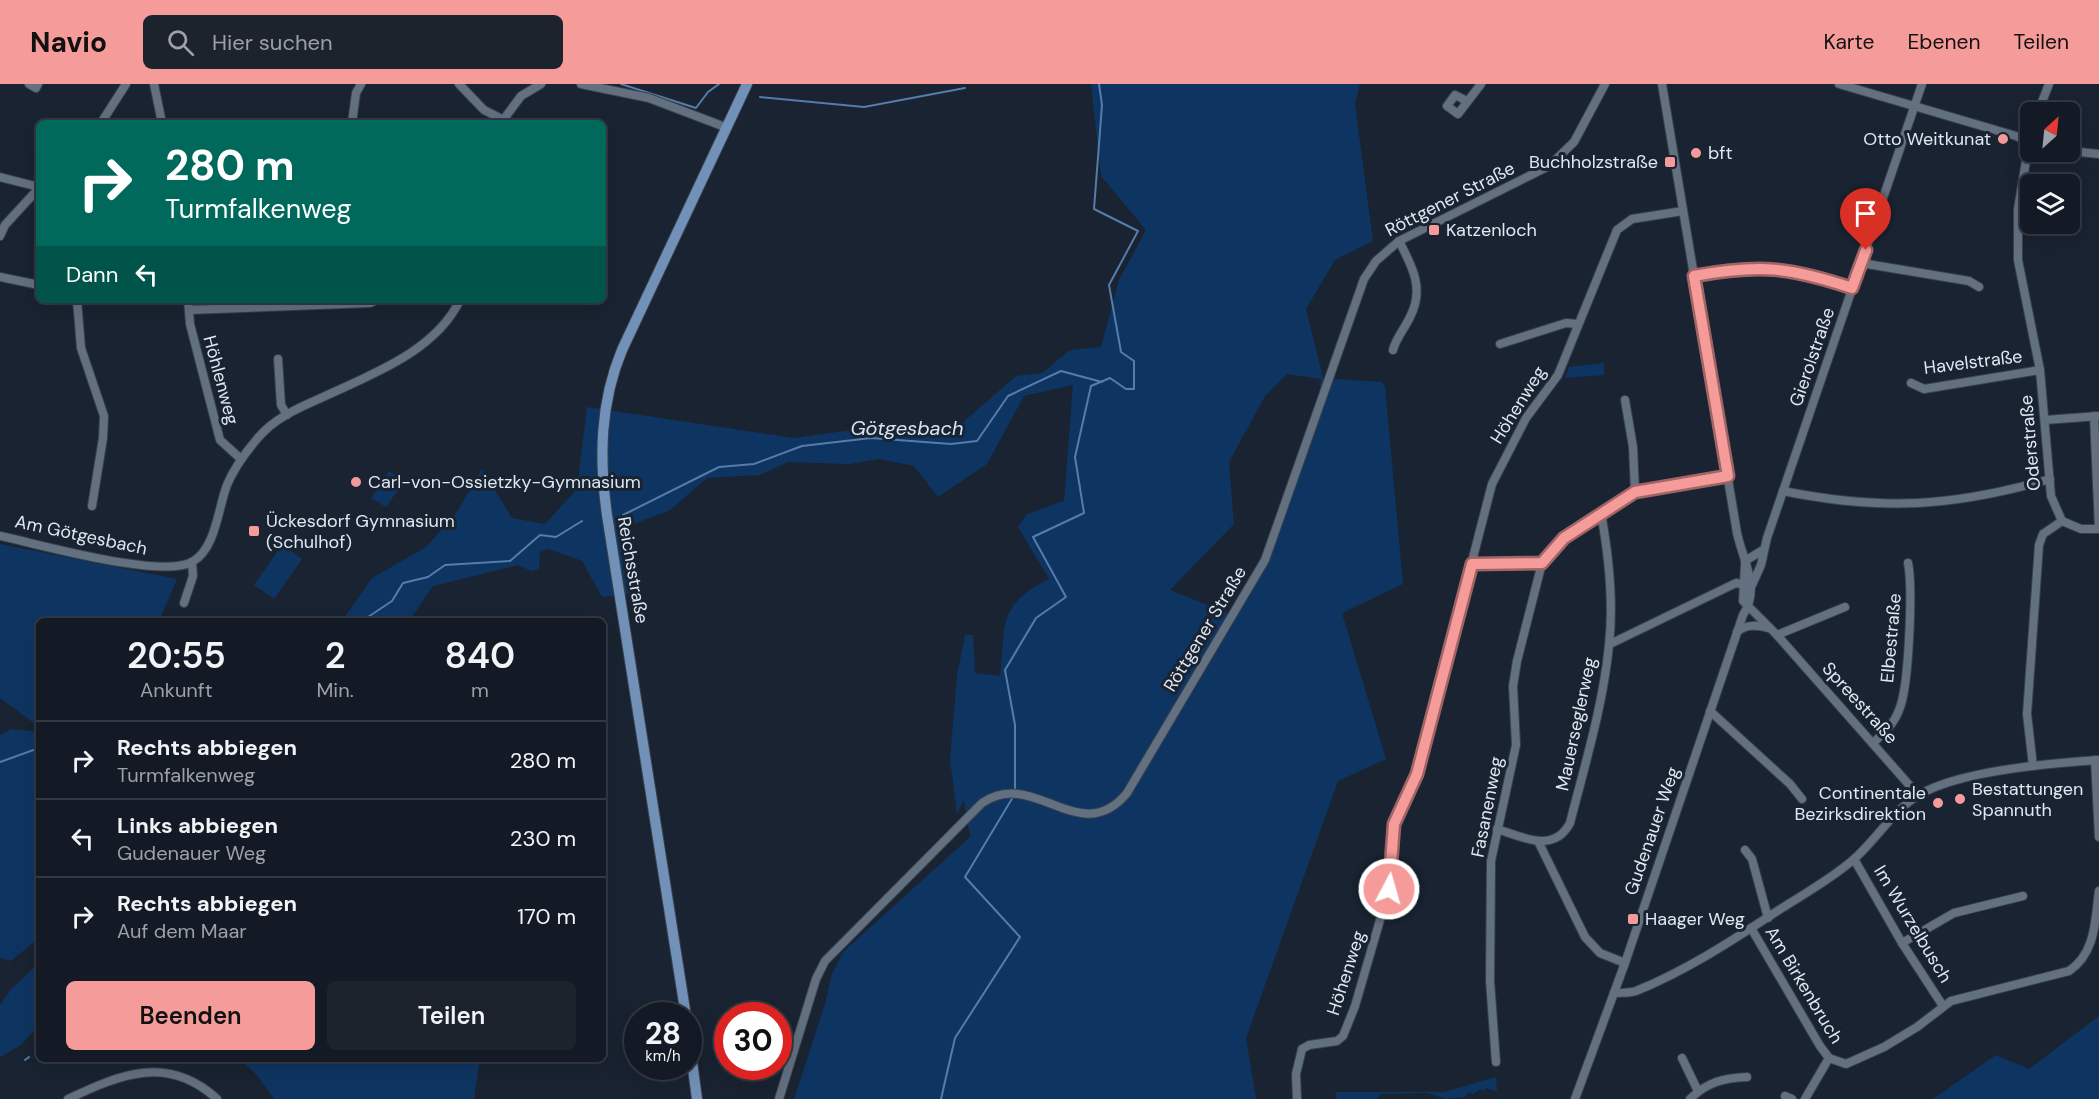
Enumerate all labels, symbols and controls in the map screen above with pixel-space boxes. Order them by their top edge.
search box [143,15,563,69]
text: Navio [30,24,107,61]
icon: search [164,26,197,59]
text: Hier suchen [212,28,333,57]
text: Karte [1824,28,1874,56]
text: Ebenen [1907,28,1980,56]
text: Teilen [2013,28,2069,56]
north arrow [2020,102,2080,162]
map controls [2020,102,2080,234]
place label: Otto Weitkunat [1863,127,1991,151]
marker: Otto Weitkunat [1996,132,2010,146]
text: 280 m [165,138,295,193]
place label: bft [1708,141,1732,165]
icon: right [66,144,144,222]
marker: bft [1689,146,1703,160]
place label: Buchholzstraße [1529,150,1658,174]
marker: Buchholzstraße [1663,155,1677,169]
street label: Röttgener Straße [1381,156,1519,242]
button: layers [2020,174,2080,234]
pin [1840,188,1891,250]
text: Turmfalkenweg [165,191,352,226]
icon: arrive [1849,197,1882,230]
place label: Katzenloch [1446,218,1537,242]
marker: Katzenloch [1427,223,1441,237]
icon: left [130,258,163,291]
text: Dann [66,260,118,289]
street label: Gierolstraße [1784,304,1840,410]
street label: Höhlenweg [198,333,244,427]
street label: Havelstraße [1922,344,2024,380]
street label: Höhenweg [1485,362,1551,448]
street label: Oderstraße [2014,394,2046,492]
water label: Götgesbach [850,415,964,441]
place label: Carl-von-Ossietzky-Gymnasium [368,470,641,494]
marker: Carl-von-Ossietzky-Gymnasium [349,475,363,489]
street label: Am Götgesbach [13,509,149,561]
place label: Ückesdorf Gymnasium (Schulhof) [266,509,455,554]
street label: Reichsstraße [612,515,654,625]
marker: Ückesdorf Gymnasium (Schulhof) [247,524,261,538]
street label: Röttgener Straße [1158,562,1252,696]
street label: Elbestraße [1875,592,1907,684]
text: 20:55 [127,632,226,679]
text: 2 [325,632,345,679]
text: 840 [444,632,515,679]
street label: Mauerseglerweg [1550,655,1602,793]
street label: Spreestraße [1817,657,1903,749]
text: Ankunft [140,677,212,703]
text: Min. [317,677,354,703]
text: m [471,677,489,703]
text: Rechts abbiegen [117,733,297,762]
icon: right [66,744,99,777]
text: 280 m [510,746,576,775]
street label: Fasanenweg [1465,755,1509,859]
text: Turmfalkenweg [117,762,255,788]
street label: Gudenauer Weg [1619,764,1685,898]
place label: Bestattungen Spannuth [1972,777,2083,822]
place label: Continentale Bezirksdirektion [1795,781,1926,826]
marker: Bestattungen Spannuth [1953,792,1967,806]
marker: Continentale Bezirksdirektion [1931,796,1945,810]
text: Links abbiegen [117,811,278,840]
icon: left [66,822,99,855]
text: 230 m [510,824,576,853]
text: Gudenauer Weg [117,840,266,866]
position arrow [1357,857,1421,921]
street label: Im Wurzelbusch [1868,861,1958,987]
text: Rechts abbiegen [117,889,297,918]
icon: right [66,900,99,933]
text: 170 m [517,902,576,931]
place label: Haager Weg [1645,907,1745,931]
marker: Haager Weg [1626,912,1640,926]
text: Auf dem Maar [117,918,247,944]
street label: Am Birkenbruch [1760,922,1848,1048]
street label: Höhenweg [1321,928,1371,1018]
button: Beenden [66,981,315,1050]
button: Teilen [327,981,576,1050]
speed limit sign: 30 [714,1002,792,1080]
text: 28 [645,1014,681,1053]
text: km/h [645,1046,681,1066]

